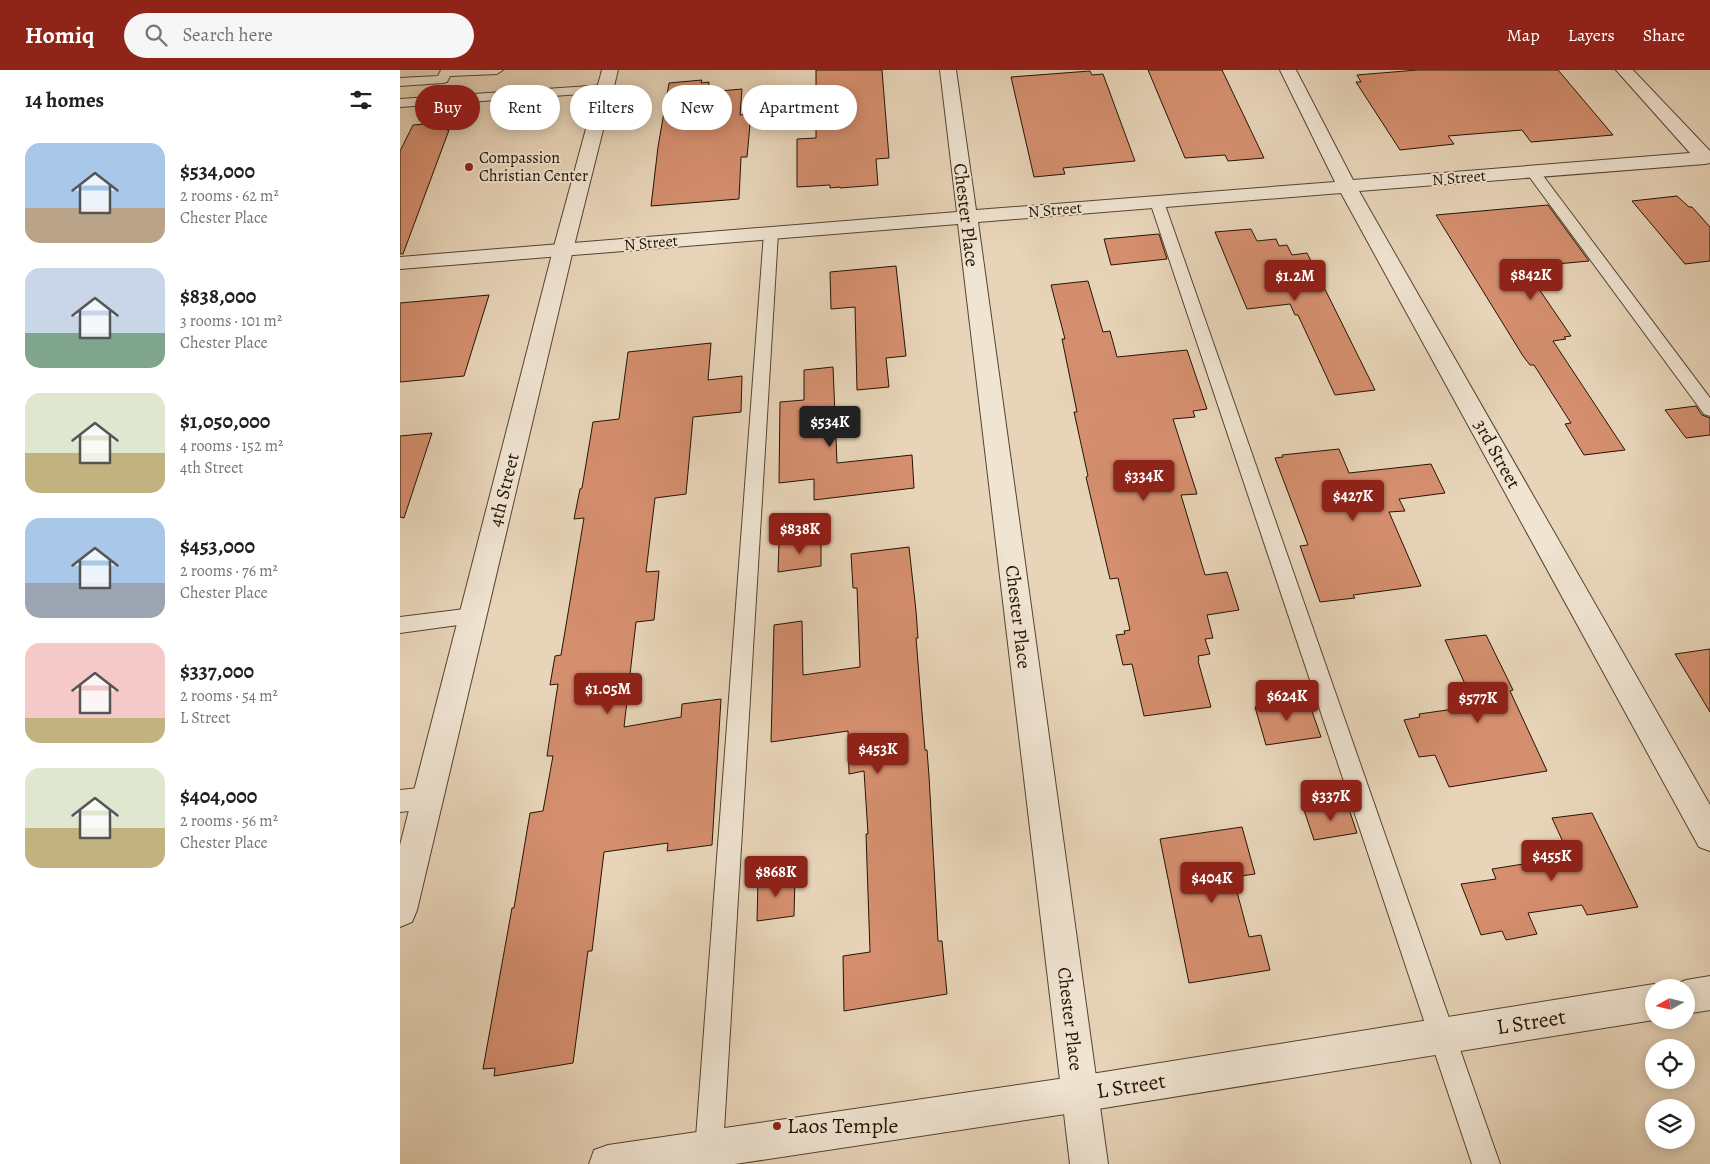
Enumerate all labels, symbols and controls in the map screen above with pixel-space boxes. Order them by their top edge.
search box [124,13,474,58]
text: Homiq [25,19,94,51]
icon: search [142,21,170,49]
text: Search here [182,22,273,48]
text: Map [1507,23,1540,47]
text: Layers [1568,23,1615,47]
text: Share [1643,23,1685,47]
chip: Buy [415,85,480,130]
chip: Rent [490,85,560,130]
chip: Filters [570,85,652,130]
chip: New [662,85,732,130]
chip: Apartment [742,85,857,130]
text: 14 homes [25,86,104,114]
icon: filters [347,86,375,114]
place label: Compassion Christian Center [479,147,588,187]
text: $534,000 [180,157,255,185]
marker: Compassion Christian Center [463,161,475,173]
street label: Chester Place [947,162,985,268]
icon: home [65,163,125,223]
street label: N Street [1431,165,1487,191]
text: 2 rooms · 62 m² [180,185,279,207]
street label: N Street [1027,197,1083,223]
text: Chester Place [180,207,268,229]
street label: N Street [623,230,679,256]
pin: $842K [1496,258,1566,301]
pin: $1.2M [1260,260,1330,302]
text: $842K [1511,264,1551,286]
text: $1.2M [1276,265,1314,287]
text: $838,000 [180,282,256,310]
icon: home [65,288,125,348]
text: 3 rooms · 101 m² [180,310,282,332]
text: Chester Place [180,332,268,354]
pin: $534K [795,406,865,448]
text: $1,050,000 [180,407,270,435]
text: $534K [810,411,850,433]
icon: home [65,413,125,473]
street label: 3rd Street [1467,415,1527,493]
text: 4 rooms · 152 m² [180,435,283,457]
street label: 4th Street [482,450,526,530]
text: 4th Street [180,457,244,479]
pin: $334K [1109,460,1179,502]
text: $334K [1124,465,1164,487]
pin: $427K [1318,480,1388,522]
text: $427K [1333,485,1373,507]
pin: $838K [765,512,835,555]
text: $838K [780,518,820,540]
text: $453,000 [180,532,255,560]
icon: home [65,538,125,598]
text: 2 rooms · 76 m² [180,560,278,582]
street label: Chester Place [999,564,1037,670]
text: Chester Place [180,582,268,604]
text: $337,000 [180,657,254,685]
icon: home [65,663,125,723]
pin: $1.05M [567,672,649,715]
text: $1.05M [585,678,631,700]
pin: $624K [1252,680,1322,722]
pin: $577K [1443,682,1513,724]
text: 2 rooms · 54 m² [180,685,278,707]
text: $624K [1267,685,1307,707]
text: $577K [1459,687,1497,709]
text: L Street [180,707,231,729]
pin: $453K [843,732,913,775]
text: $453K [858,738,898,760]
pin: $337K [1296,780,1366,822]
text: $404,000 [180,782,257,810]
text: $337K [1312,785,1350,807]
icon: home [65,788,125,848]
text: 2 rooms · 56 m² [180,810,278,832]
text: Chester Place [180,832,268,854]
pin: $455K [1517,840,1587,882]
text: $455K [1532,845,1572,867]
pin: $868K [741,856,811,898]
text: $868K [756,861,796,883]
pin: $404K [1177,862,1247,904]
text: $404K [1191,867,1233,889]
street label: Chester Place [1051,966,1089,1072]
north arrow [1645,979,1695,1029]
map controls [1645,979,1695,1149]
street label: L Street [1494,1002,1568,1042]
button: locate [1645,1039,1695,1089]
street label: L Street [1094,1066,1168,1106]
button: layers [1645,1099,1695,1149]
place label: Laos Temple [787,1111,898,1141]
marker: Laos Temple [771,1120,783,1132]

